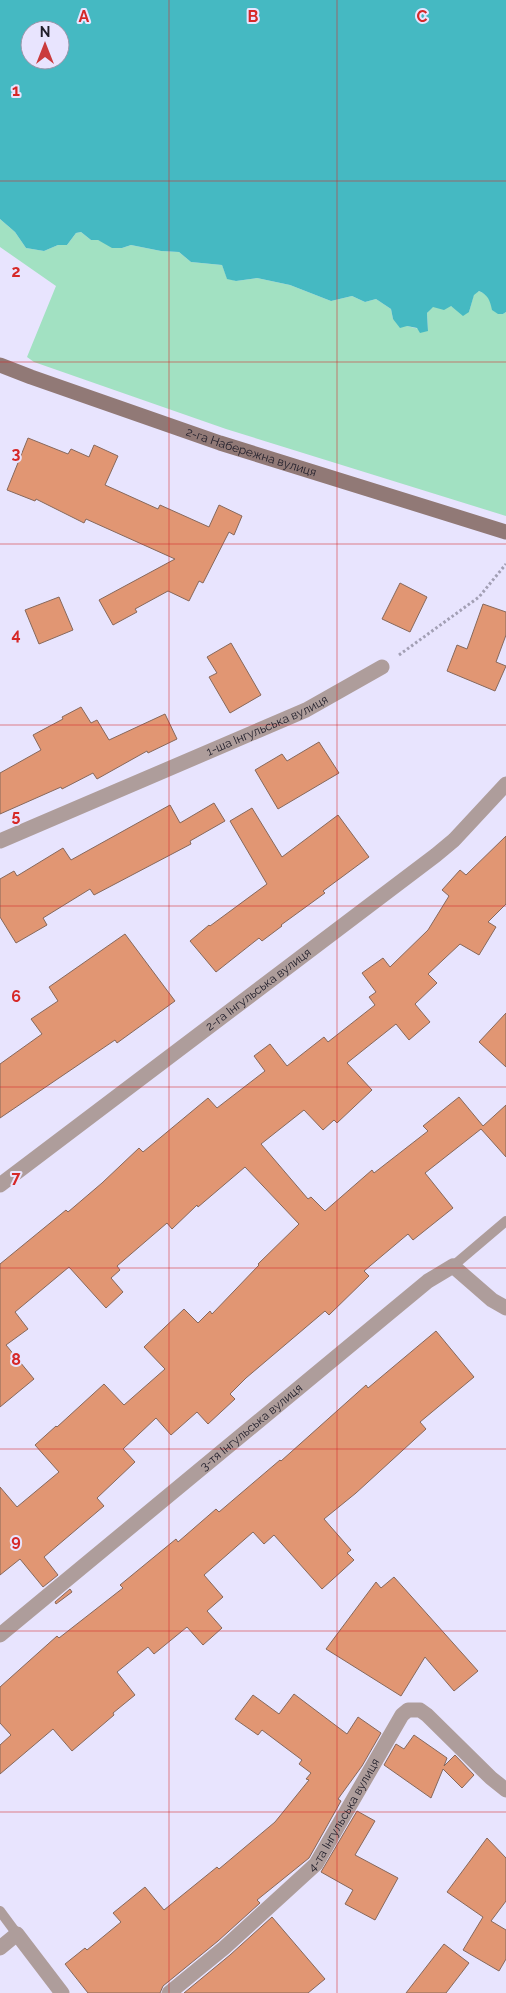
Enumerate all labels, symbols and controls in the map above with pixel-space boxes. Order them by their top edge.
text: A [79,7,90,26]
text: B [248,7,259,26]
text: C [417,7,428,26]
north arrow [20,20,70,70]
text: N [40,24,50,40]
text: 1 [12,81,20,100]
text: 2 [11,262,21,281]
street label: 2-га Набережна вулиця [184,425,318,480]
text: 3 [12,444,21,463]
text: 4 [11,625,21,644]
street label: 1-ша Інгульська вулиця [204,692,330,759]
text: 5 [12,806,21,825]
street label: 2-га Інгульська вулиця [203,945,314,1034]
text: 6 [11,987,21,1006]
text: 7 [12,1168,21,1187]
text: 8 [11,1350,21,1369]
street label: 3-тя Інгульська вулиця [197,1381,305,1474]
text: 9 [11,1531,21,1550]
street label: 4-та Інгульська вулиця [305,1756,382,1875]

